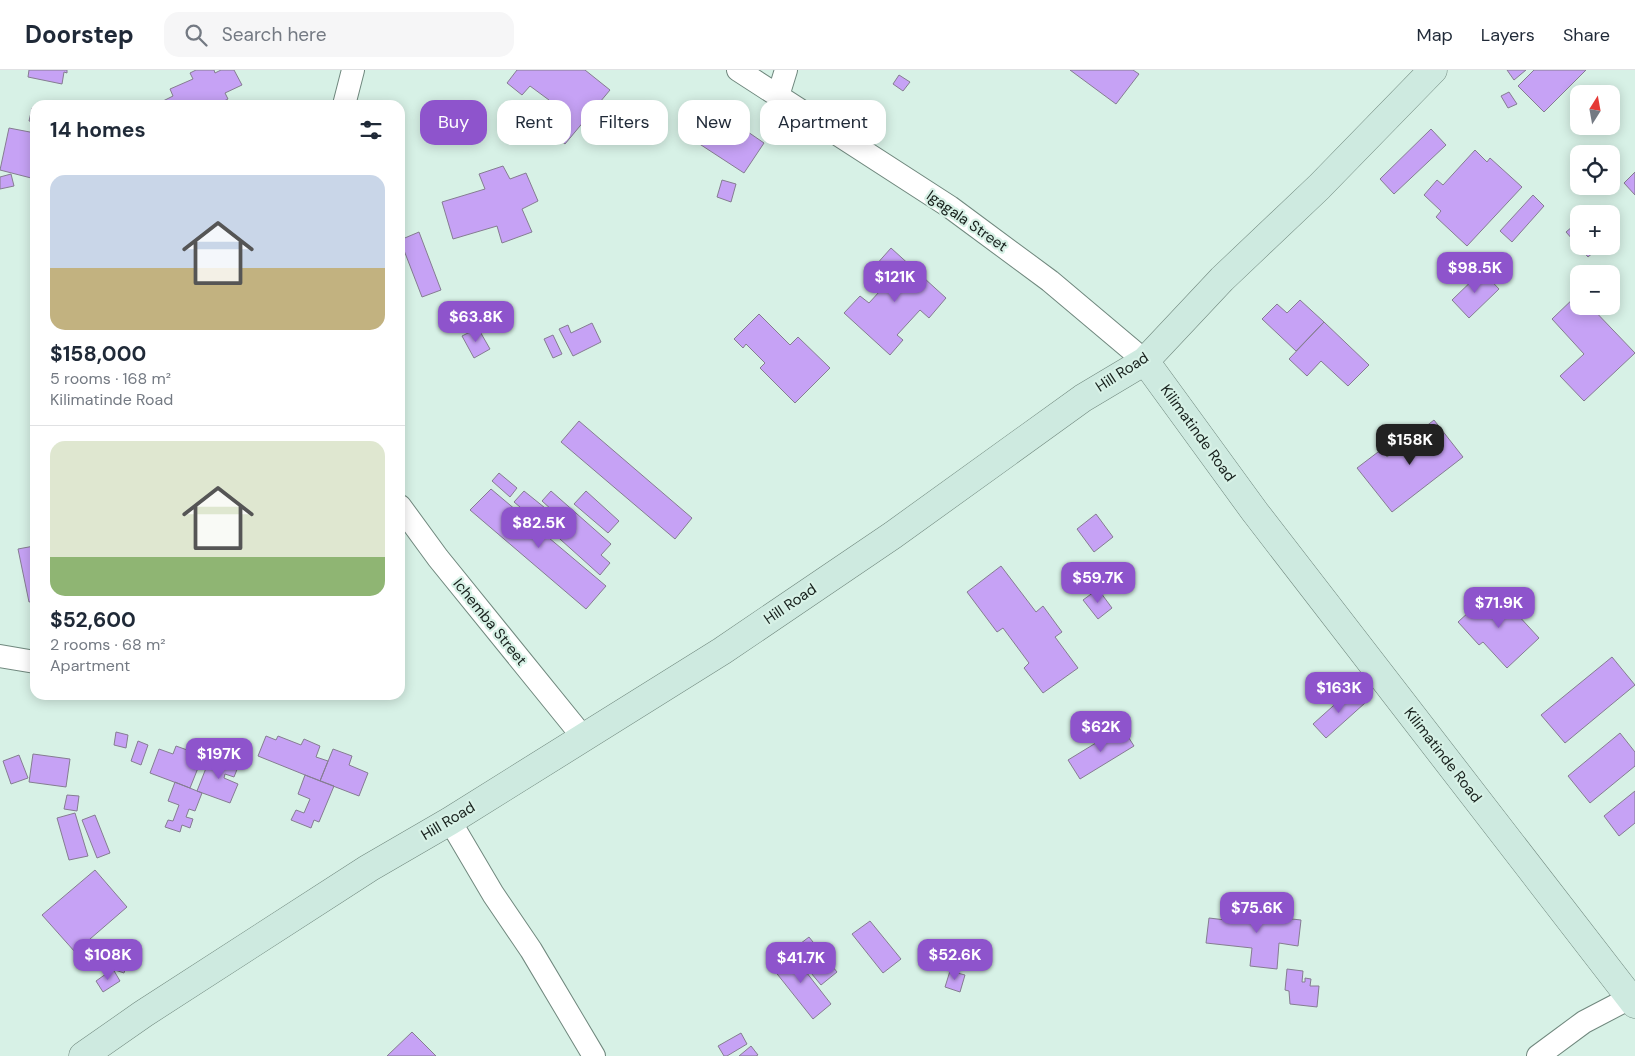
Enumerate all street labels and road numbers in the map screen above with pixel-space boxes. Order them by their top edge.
street label: Igagala Street [923,186,1012,256]
street label: Hill Road [1092,347,1152,397]
street label: Kilimatinde Road [1156,380,1240,486]
street label: Ichemba Street [449,574,531,670]
street label: Hill Road [760,579,820,629]
street label: Kilimatinde Road [1400,703,1486,807]
street label: Hill Road [417,797,479,845]

